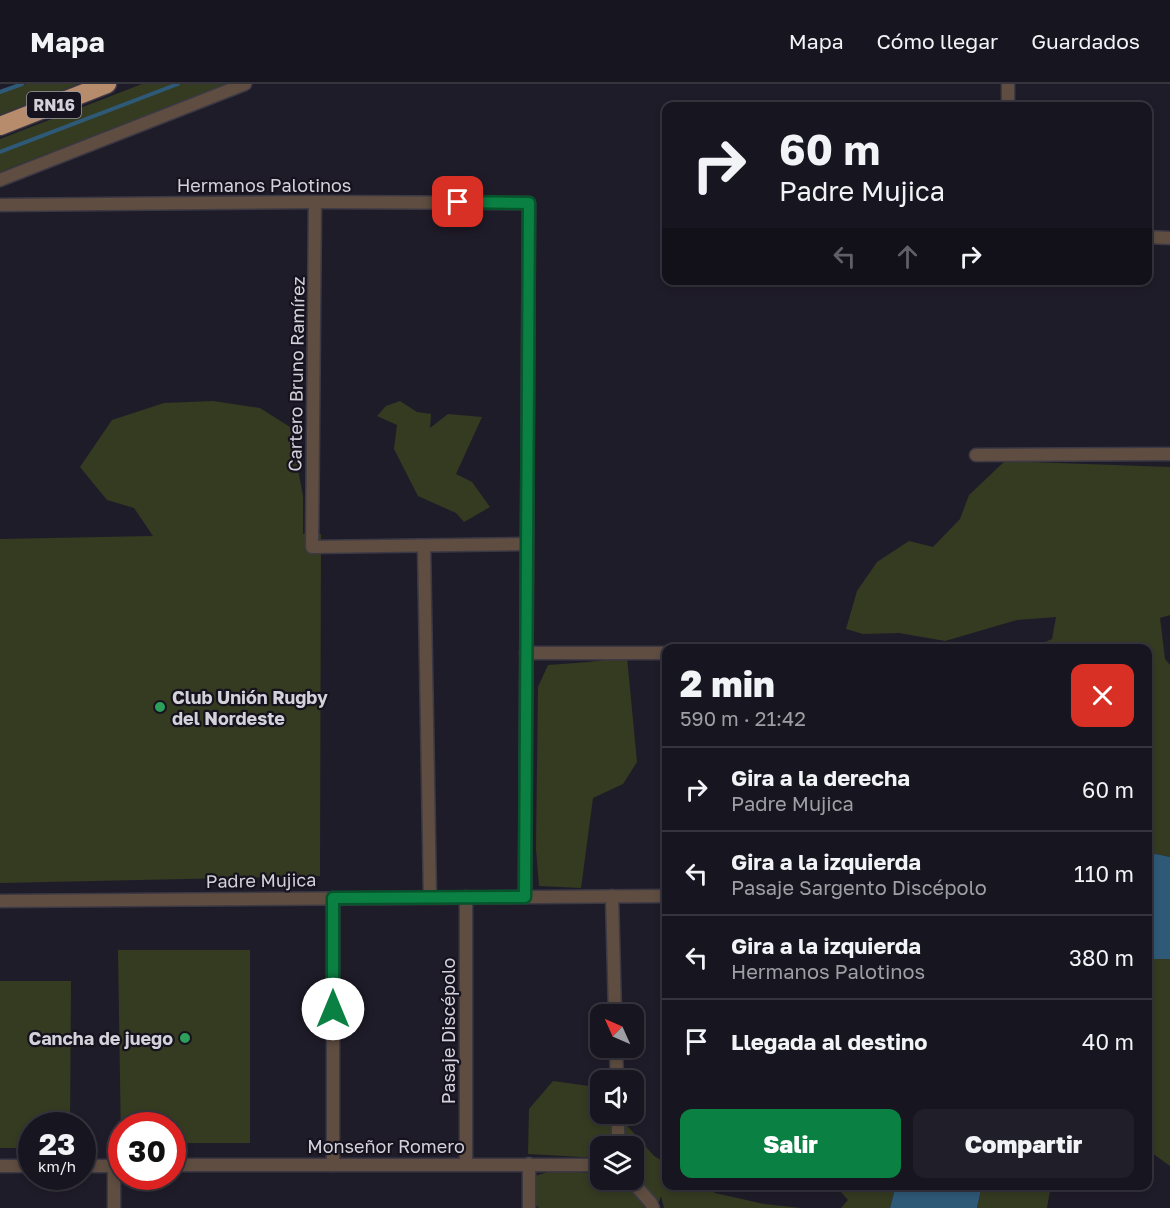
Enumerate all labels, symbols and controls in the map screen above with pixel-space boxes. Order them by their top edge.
text: Mapa [30,25,105,58]
text: Mapa [789,28,844,54]
text: Cómo llegar [877,28,998,54]
text: Guardados [1031,28,1140,54]
road number: RN16 [27,92,81,118]
text: 60 m [779,124,880,174]
icon: right [680,126,758,204]
street label: Hermanos Palotinos [177,174,351,196]
text: Padre Mujica [779,175,945,207]
pin [432,176,483,227]
icon: arrive [441,185,474,218]
icon: left [828,240,861,273]
icon: ahead [891,240,924,273]
icon: right [954,240,987,273]
street label: Cartero Bruno Ramírez [283,276,309,472]
text: 2 min [680,662,775,705]
button: close [1071,664,1134,727]
place label: Club Unión Rugby del Nordeste [172,686,328,729]
marker: Club Unión Rugby del Nordeste [153,700,167,714]
text: 590 m · 21:42 [680,706,806,730]
text: Gira a la derecha [731,764,910,791]
icon: right [680,773,713,806]
text: 60 m [1082,776,1134,803]
text: Padre Mujica [731,791,854,815]
text: Gira a la izquierda [731,848,921,875]
icon: left [680,857,713,890]
text: 110 m [1074,860,1134,887]
street label: Padre Mujica [205,868,317,892]
text: Pasaje Sargento Discépolo [731,875,987,899]
text: Gira a la izquierda [731,932,921,959]
icon: left [680,941,713,974]
text: 380 m [1069,944,1134,971]
street label: Pasaje Discépolo [437,958,459,1104]
text: Hermanos Palotinos [731,959,925,983]
position arrow [301,977,365,1041]
north arrow [590,1004,644,1058]
map controls [590,1004,644,1190]
icon: arrive [680,1025,713,1058]
place label: Cancha de juego [28,1027,173,1049]
text: Llegada al destino [731,1028,928,1055]
text: 40 m [1082,1028,1134,1055]
marker: Cancha de juego [178,1031,192,1045]
button: sound [590,1070,644,1124]
button: Salir [680,1109,901,1178]
button: Compartir [913,1109,1134,1178]
speed limit sign: 30 [108,1112,186,1190]
text: 23 [39,1126,75,1162]
street label: Monseñor Romero [307,1135,465,1157]
button: layers [590,1136,644,1190]
text: km/h [38,1157,76,1175]

